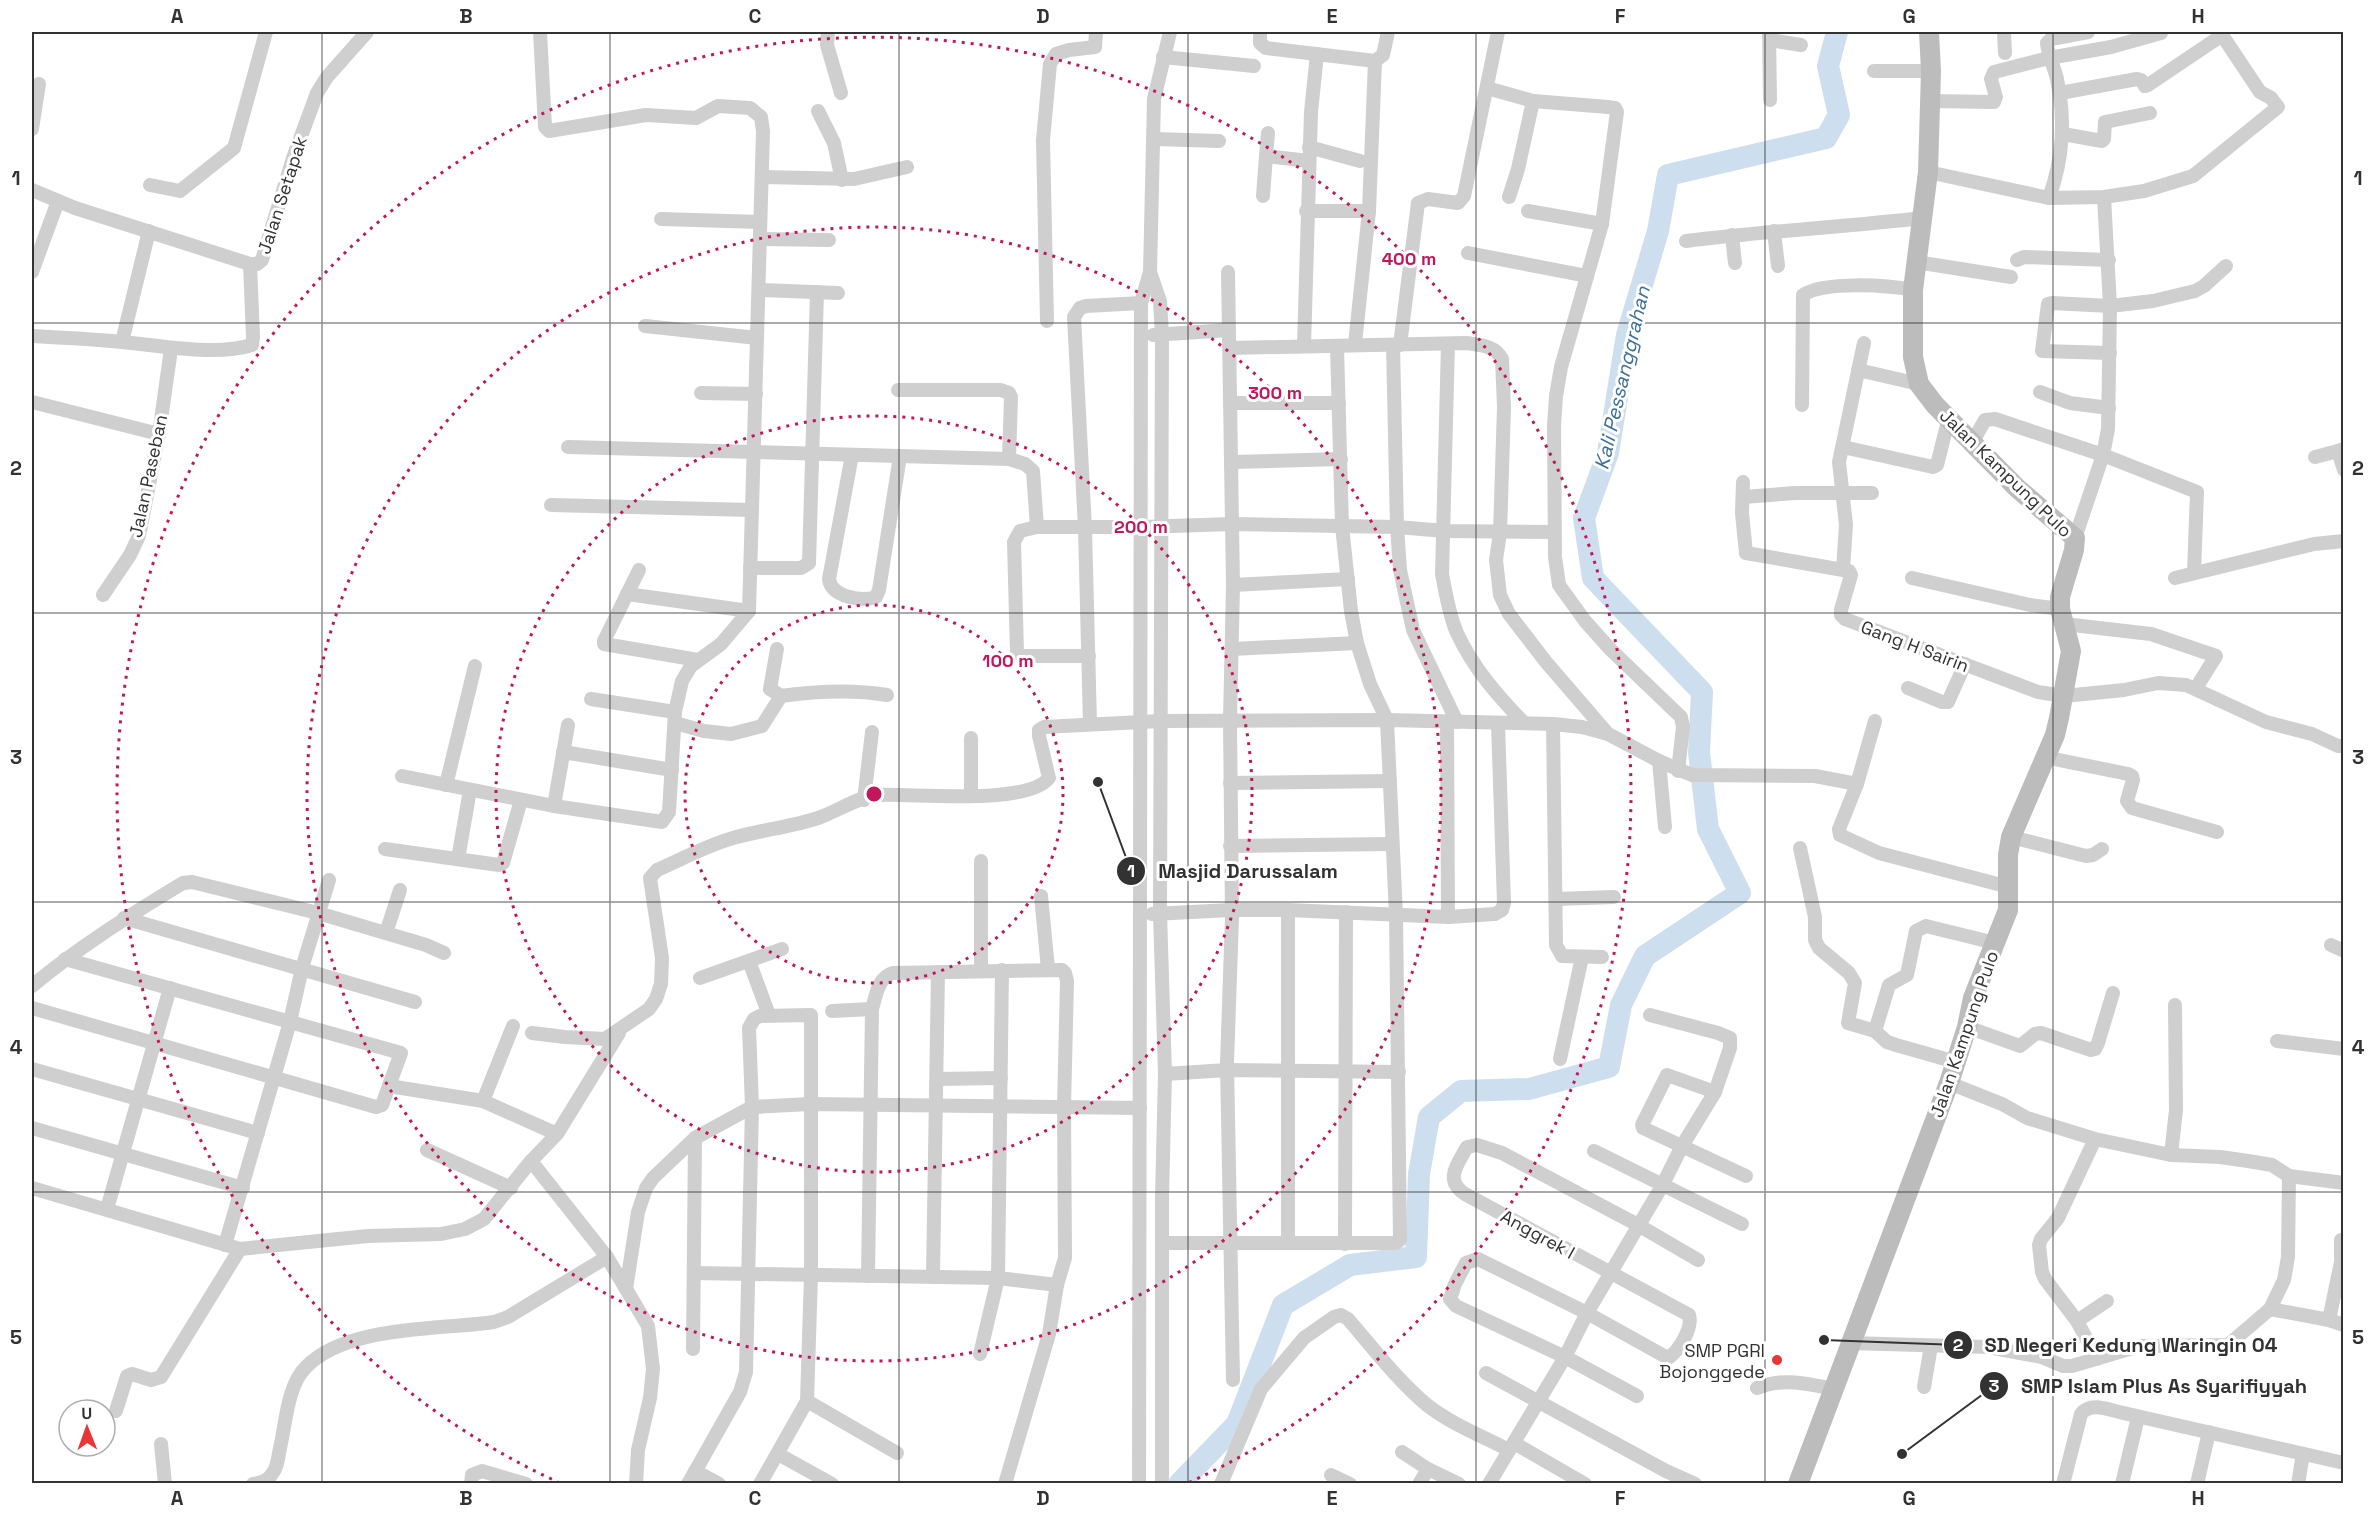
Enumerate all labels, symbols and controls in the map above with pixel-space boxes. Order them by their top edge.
text: A [171,3,184,29]
text: B [459,3,473,29]
text: C [749,3,762,29]
text: D [1036,3,1050,29]
text: E [1326,3,1338,29]
text: F [1615,3,1626,29]
text: G [1902,3,1916,29]
text: H [2191,3,2205,29]
street label: Jalan Setapak [252,133,312,257]
text: 1 [11,165,21,191]
text: 1 [2353,165,2363,191]
text: 400 m [1382,247,1436,270]
water label: Kali Pessanggrahan [1588,283,1656,472]
text: 300 m [1248,381,1302,404]
street label: Jalan Kampung Pulo [1935,404,2077,542]
street label: Jalan Paseban [124,412,172,540]
text: 2 [10,455,22,481]
text: 2 [2352,455,2364,481]
text: 200 m [1114,515,1168,538]
street label: Gang H Sairin [1858,615,1972,677]
text: 100 m [982,649,1034,672]
text: 3 [10,744,22,770]
text: 3 [2352,744,2364,770]
centre of rings [864,784,884,804]
callout: Masjid Darussalam [1116,852,1349,890]
text: Masjid Darussalam [1158,858,1338,884]
text: 1 [1127,859,1135,882]
street label: Jalan Kampung Pulo [1925,948,2003,1120]
text: 4 [10,1034,23,1060]
text: 4 [2352,1034,2365,1060]
street label: Anggrek I [1497,1204,1579,1264]
text: 5 [10,1324,22,1350]
text: 5 [2352,1324,2364,1350]
callout: SD Negeri Kedung Waringin 04 [1943,1326,2290,1364]
text: SD Negeri Kedung Waringin 04 [1984,1332,2278,1358]
text: 2 [1953,1333,1964,1356]
place label: SMP PGRI Bojonggede [1659,1339,1765,1383]
marker: SMP PGRI Bojonggede [1770,1353,1784,1367]
callout: SMP Islam Plus As Syarifiyyah [1979,1367,2319,1405]
text: SMP Islam Plus As Syarifiyyah [2021,1373,2307,1399]
text: 3 [1989,1374,2000,1397]
north arrow [57,1398,117,1458]
text: U [81,1403,92,1424]
text: A [171,1485,184,1511]
text: B [459,1485,473,1511]
text: C [749,1485,762,1511]
text: D [1036,1485,1050,1511]
text: E [1326,1485,1338,1511]
text: F [1615,1485,1626,1511]
text: G [1902,1485,1916,1511]
text: H [2191,1485,2205,1511]

